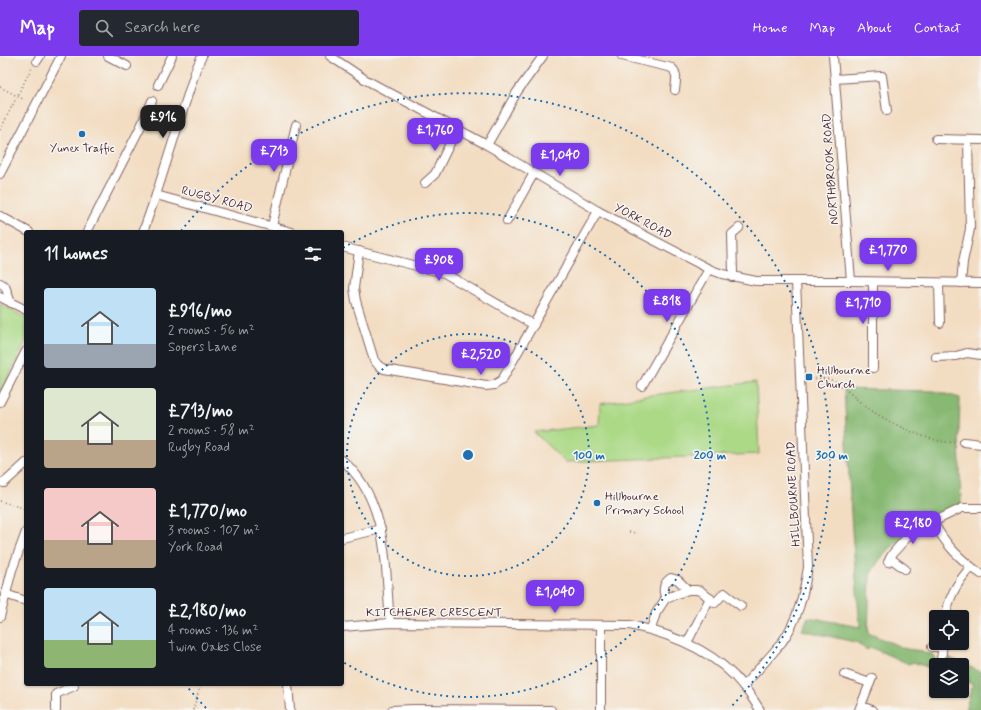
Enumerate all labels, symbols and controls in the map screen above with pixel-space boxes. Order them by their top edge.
search box [79,10,359,46]
text: Map [20,16,55,41]
icon: search [93,17,115,39]
text: Search here [125,18,200,38]
text: Home [753,19,787,37]
text: Map [809,19,835,37]
text: About [857,19,892,37]
text: Contact [914,19,961,37]
pin: £916 [139,105,187,139]
text: £916 [149,109,177,126]
street label: NORTHBROOK ROAD [819,113,843,225]
pin: £1,760 [402,118,468,152]
text: £1,760 [416,122,454,139]
marker: Yunex Traffic [77,129,87,139]
pin: £713 [250,139,298,173]
place label: Yunex Traffic [49,141,115,157]
text: £713 [260,143,288,160]
pin: £1,040 [527,143,593,177]
text: £1,040 [540,147,580,164]
street label: RUGBY ROAD [179,183,254,217]
street label: YORK ROAD [611,200,674,244]
pin: £1,770 [855,238,921,272]
text: £1,770 [869,242,907,259]
text: 11 homes [44,243,108,265]
icon: filters [302,243,324,265]
pin: £908 [415,248,463,282]
text: £908 [424,252,454,269]
pin: £818 [643,289,691,323]
pin: £1,710 [830,291,896,325]
text: £818 [652,293,682,310]
text: £1,710 [845,295,881,312]
text: £916/mo [168,300,232,322]
icon: home [76,304,124,352]
text: 2 rooms · 56 m² [168,322,255,339]
text: Sopers Lane [168,339,237,356]
pin: £2,520 [448,342,514,376]
text: £2,520 [461,346,501,363]
place label: Hillbourne Church [817,363,871,393]
marker: Hillbourne Church [804,372,814,382]
text: £713/mo [168,400,233,422]
icon: home [76,404,124,452]
text: 2 rooms · 58 m² [168,422,255,439]
text: Rugby Road [168,439,230,456]
street label: HILLBOURNE ROAD [783,441,805,547]
centre of rings [461,448,475,462]
text: 100 m [573,448,606,464]
text: 200 m [694,448,727,464]
text: 300 m [816,448,849,464]
place label: Hillbourne Primary School [605,489,684,519]
marker: Hillbourne Primary School [592,498,602,508]
text: £1,770/mo [168,500,247,522]
icon: home [76,504,124,552]
pin: £2,180 [880,511,946,545]
text: £2,180 [894,515,932,532]
text: 3 rooms · 107 m² [168,522,260,539]
text: York Road [168,539,223,556]
pin: £1,040 [522,580,588,614]
text: £1,040 [535,584,575,601]
text: £2,180/mo [168,600,246,622]
icon: home [76,604,124,652]
street label: KITCHENER CRESCENT [366,605,502,621]
map controls [929,610,969,698]
button: locate [929,610,969,650]
text: 4 rooms · 136 m² [168,622,258,639]
text: Twin Oaks Close [168,639,262,656]
button: layers [929,658,969,698]

